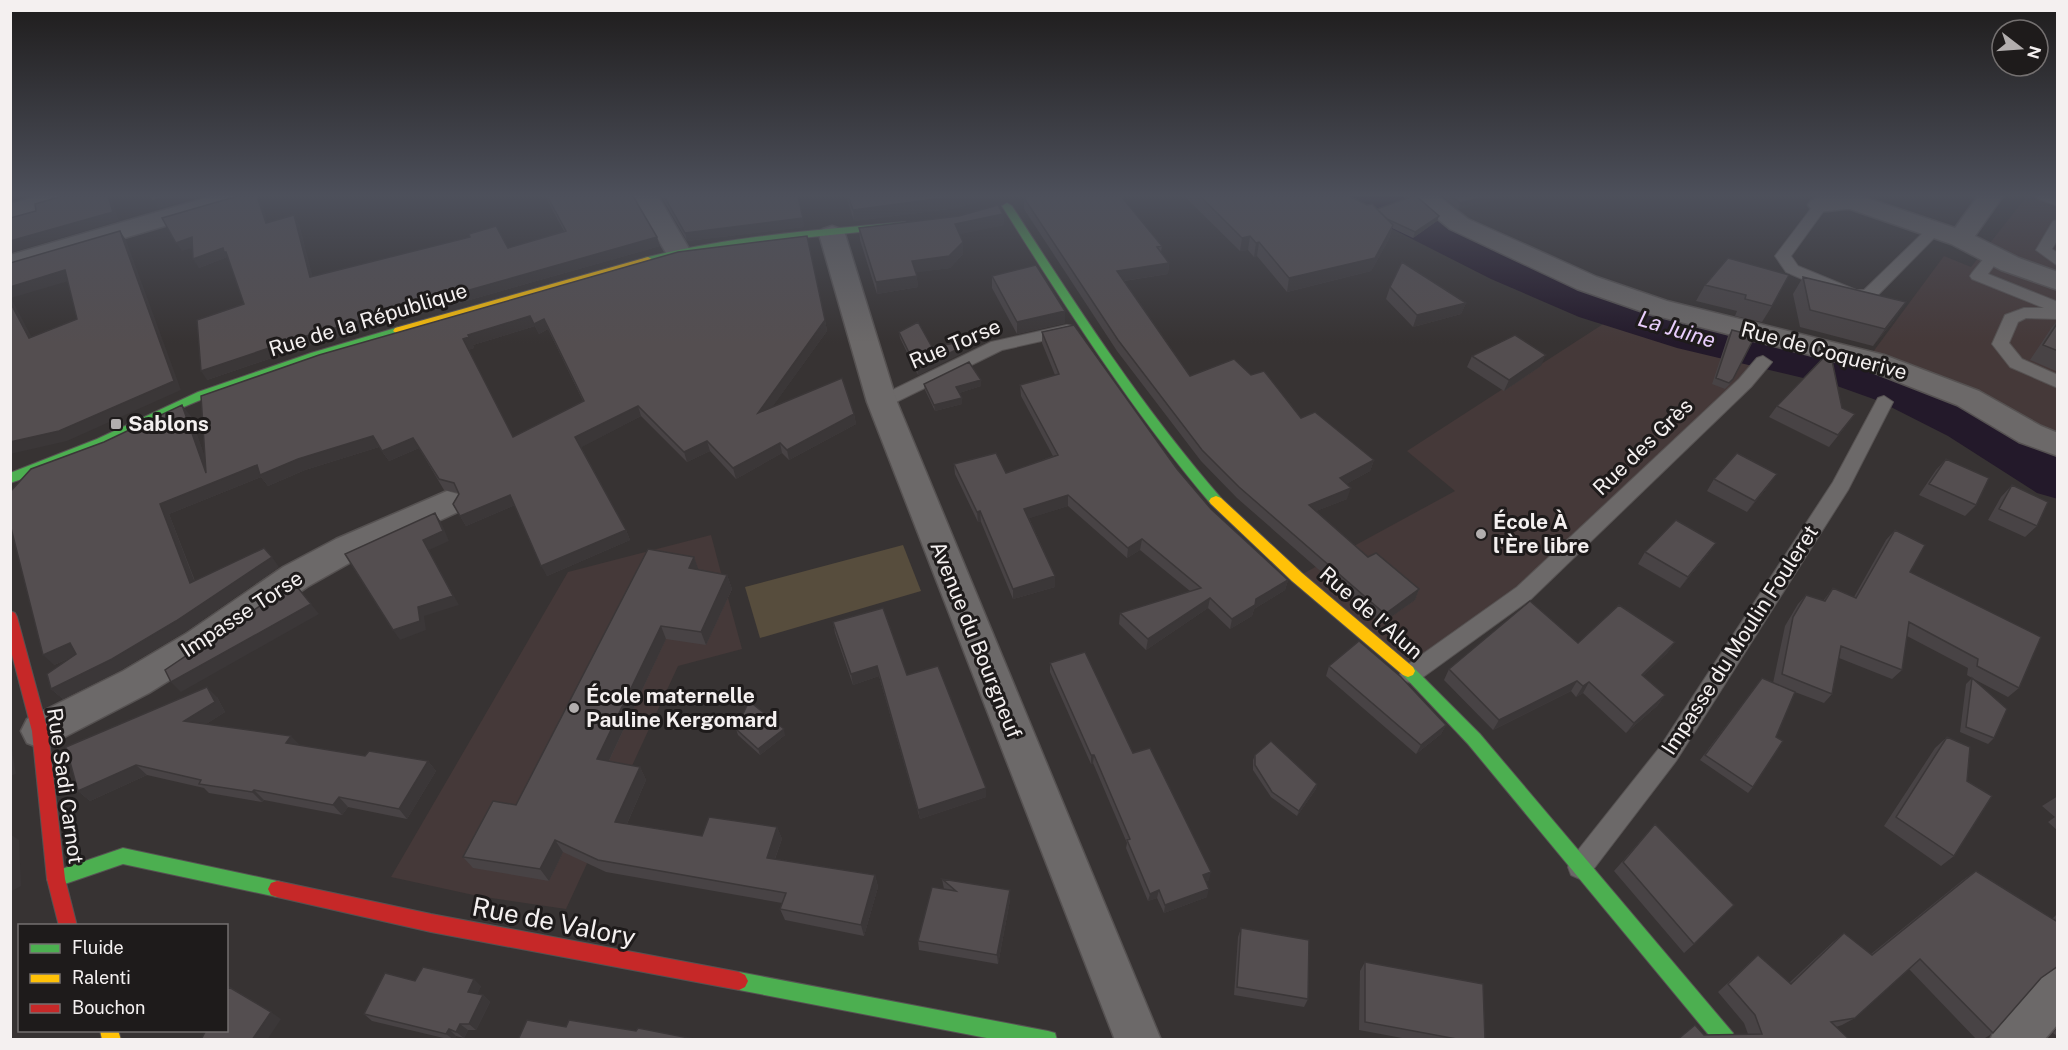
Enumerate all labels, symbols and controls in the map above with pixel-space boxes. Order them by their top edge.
north arrow [1990,18,2050,78]
text: N [2023,43,2045,61]
street label: Rue de la République [266,277,470,362]
water label: La Juine [1635,305,1719,353]
street label: Rue Torse [905,313,1004,374]
street label: Rue de Coquerive [1738,316,1910,385]
street label: Rue des Grès [1588,393,1698,500]
place label: Sablons [128,411,209,436]
marker: Sablons [109,417,123,431]
place label: École À l'Ère libre [1493,509,1589,558]
street label: Impasse du Moulin Fouleret [1656,520,1823,759]
marker: École À l'Ère libre [1474,527,1488,541]
street label: Avenue du Bourgneuf [925,538,1027,742]
street label: Rue de l'Alun [1315,561,1428,664]
street label: Impasse Torse [176,565,307,662]
place label: École maternelle Pauline Kergomard [586,683,778,732]
marker: École maternelle Pauline Kergomard [567,701,581,715]
street label: Rue Sadi Carnot [42,706,89,866]
street label: Rue de Valory [470,890,639,953]
legend [18,924,228,1032]
text: Fluide [72,937,124,958]
text: Ralenti [72,967,131,988]
text: Bouchon [72,997,145,1018]

